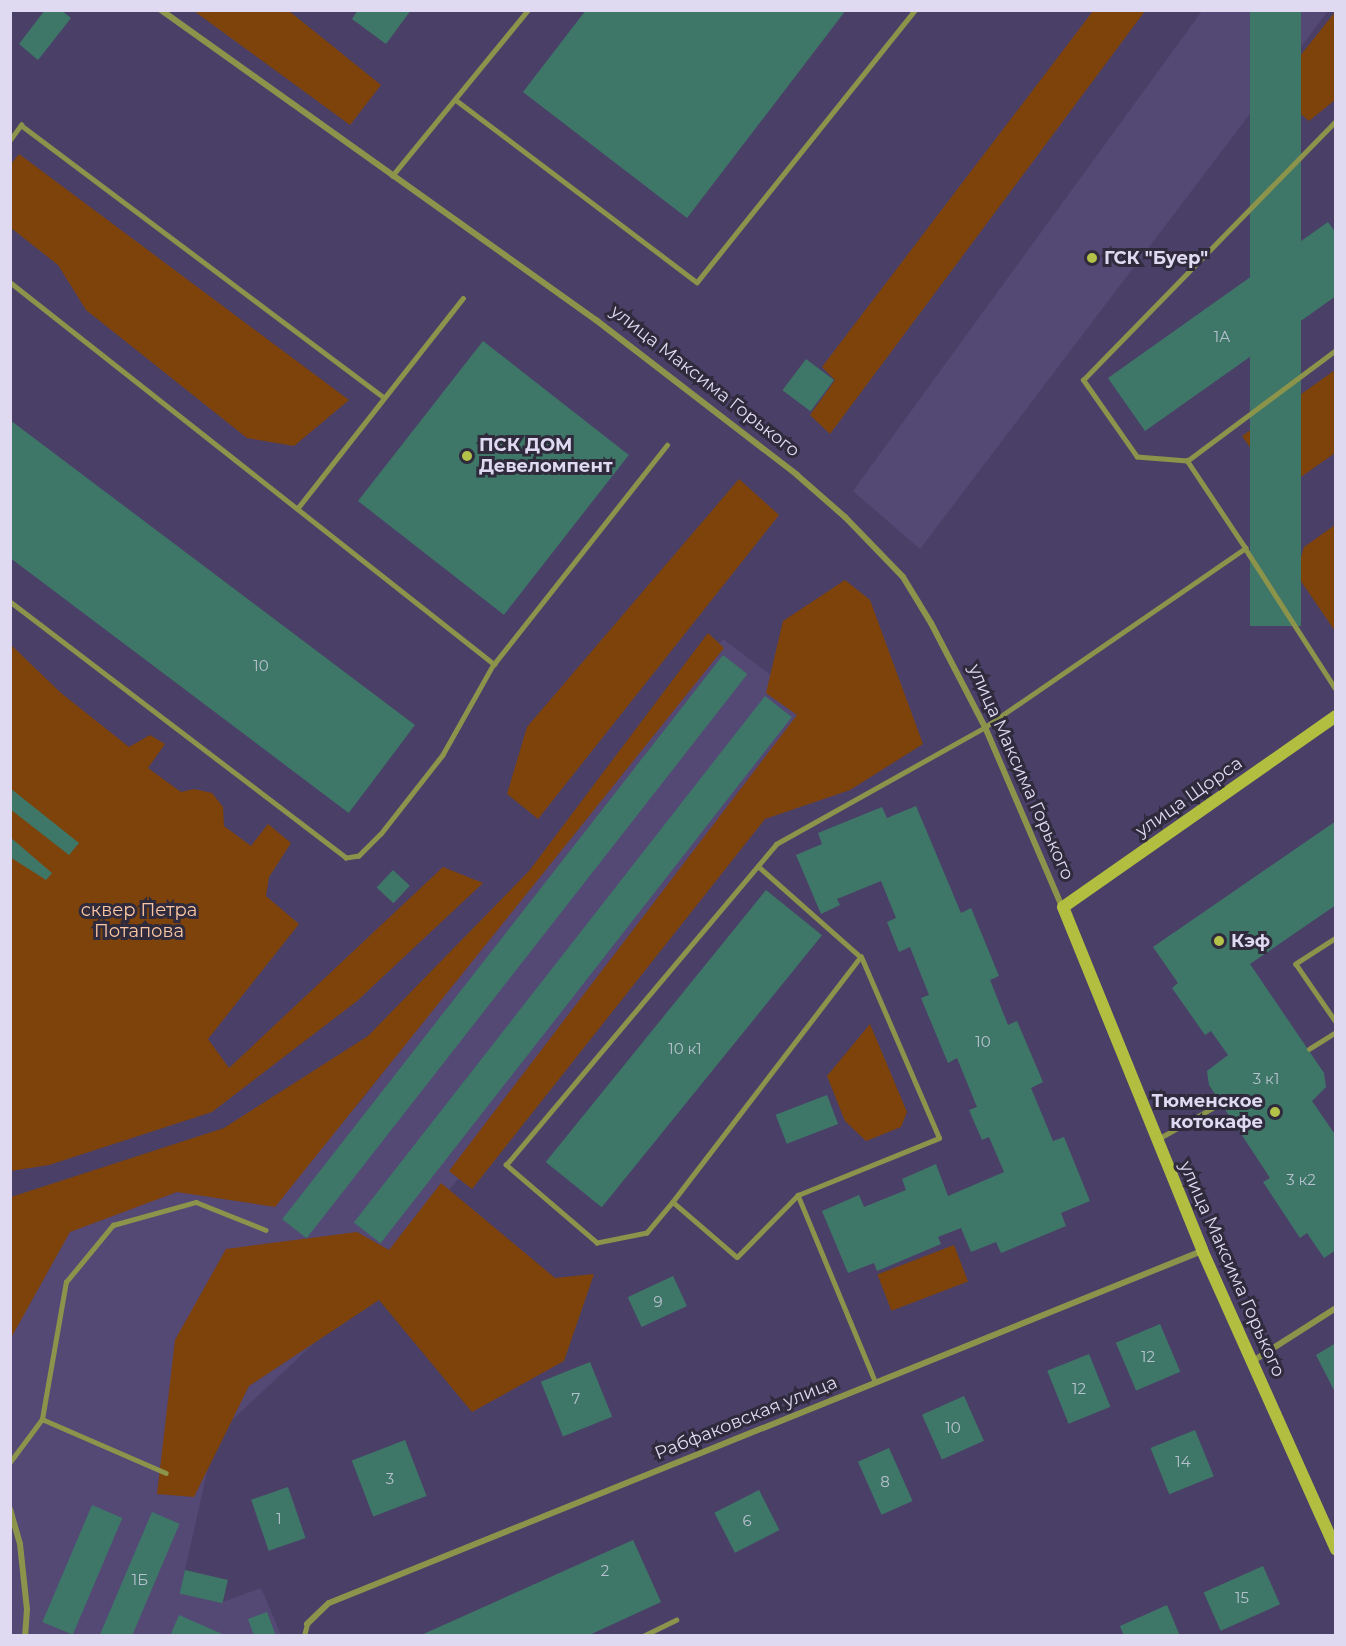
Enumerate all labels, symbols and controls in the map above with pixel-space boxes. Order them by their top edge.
place label: ГСК "Буер" [1104,247,1208,269]
marker: ГСК "Буер" [1085,251,1099,265]
street label: улица Максима Горького [606,300,804,462]
house number: 1А [1214,328,1230,346]
place label: ПСК ДОМ Девеломпент [479,435,613,478]
marker: ПСК ДОМ Девеломпент [460,449,474,463]
house number: 10 [253,657,269,675]
street label: улица Максима Горького [964,661,1078,883]
street label: улица Щорса [1132,752,1246,842]
park label: сквер Петра Потапова [81,900,197,942]
place label: Кэф [1231,930,1270,952]
marker: Кэф [1212,934,1226,948]
house number: 10 [975,1033,991,1051]
house number: 10 к1 [668,1040,702,1058]
house number: 3 к1 [1253,1070,1279,1088]
place label: Тюменское котокафе [1151,1091,1263,1134]
marker: Тюменское котокафе [1268,1105,1282,1119]
street label: улица Максима Горького [1175,1158,1289,1380]
house number: 3 к2 [1286,1171,1316,1189]
house number: 9 [653,1293,663,1311]
house number: 12 [1141,1348,1155,1366]
street label: Рабфаковская улица [652,1372,840,1464]
house number: 12 [1072,1380,1086,1398]
house number: 7 [572,1390,580,1408]
house number: 10 [945,1419,961,1437]
house number: 14 [1175,1453,1191,1471]
house number: 3 [386,1470,394,1488]
house number: 8 [880,1473,890,1491]
house number: 1 [276,1510,282,1528]
house number: 6 [742,1512,752,1530]
house number: 2 [601,1562,609,1580]
house number: 1Б [132,1571,148,1589]
house number: 15 [1235,1589,1249,1607]

